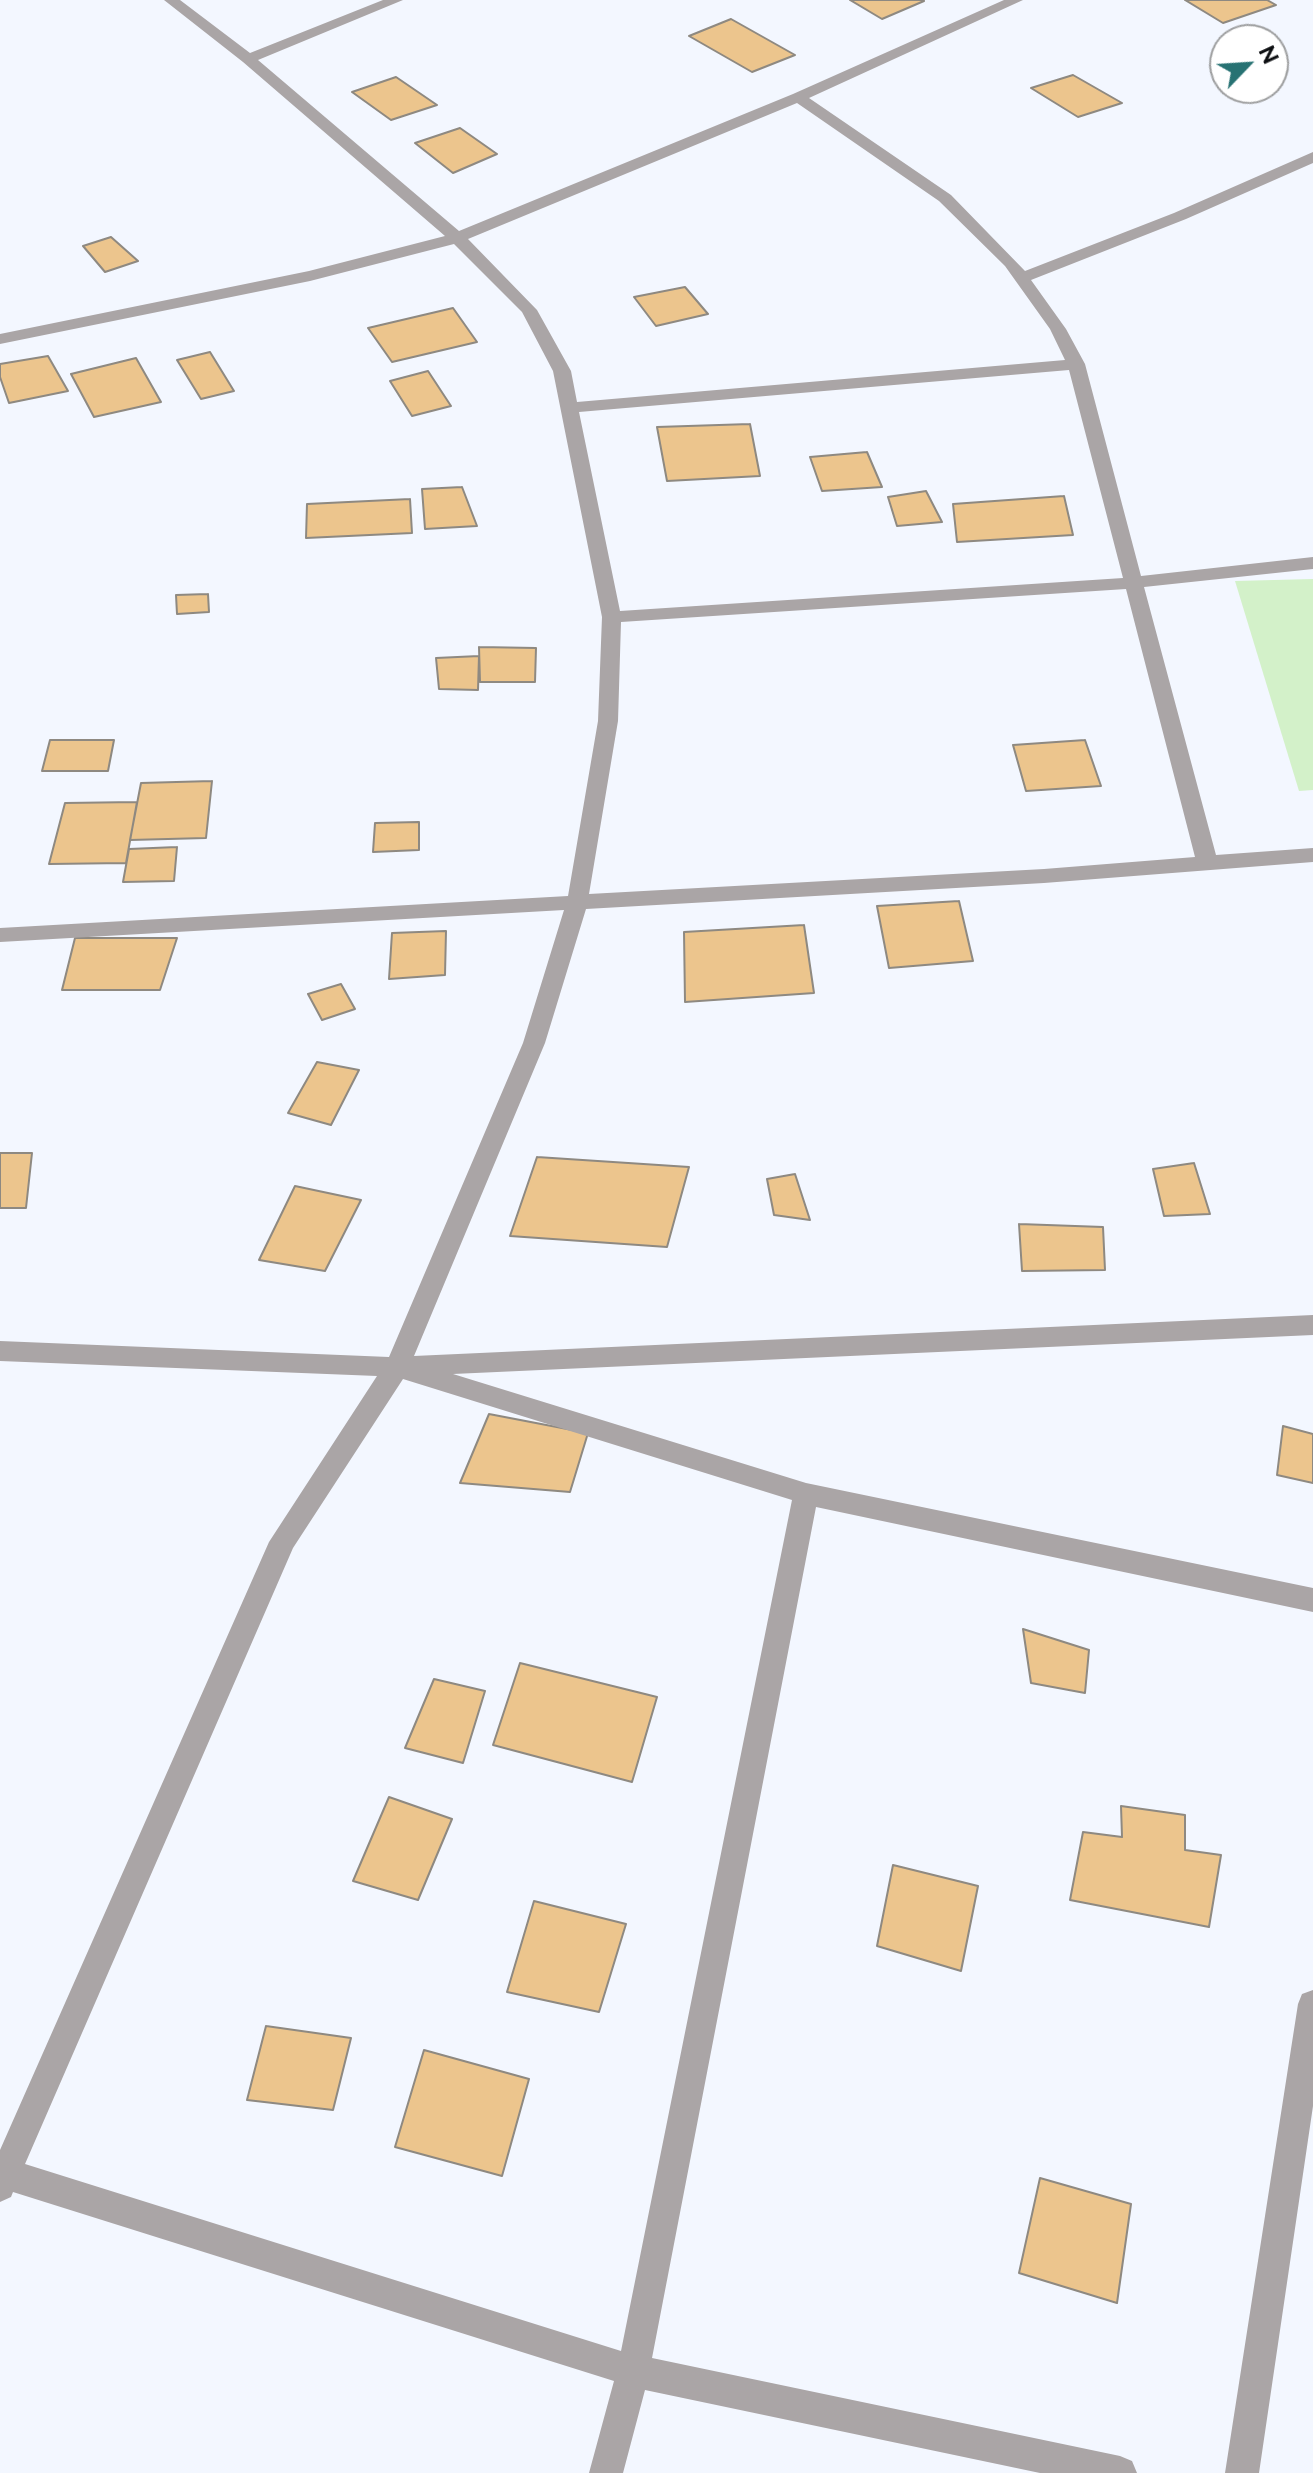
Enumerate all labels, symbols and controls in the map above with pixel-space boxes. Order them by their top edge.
north arrow [1209,24,1289,104]
text: N [1254,42,1284,68]

